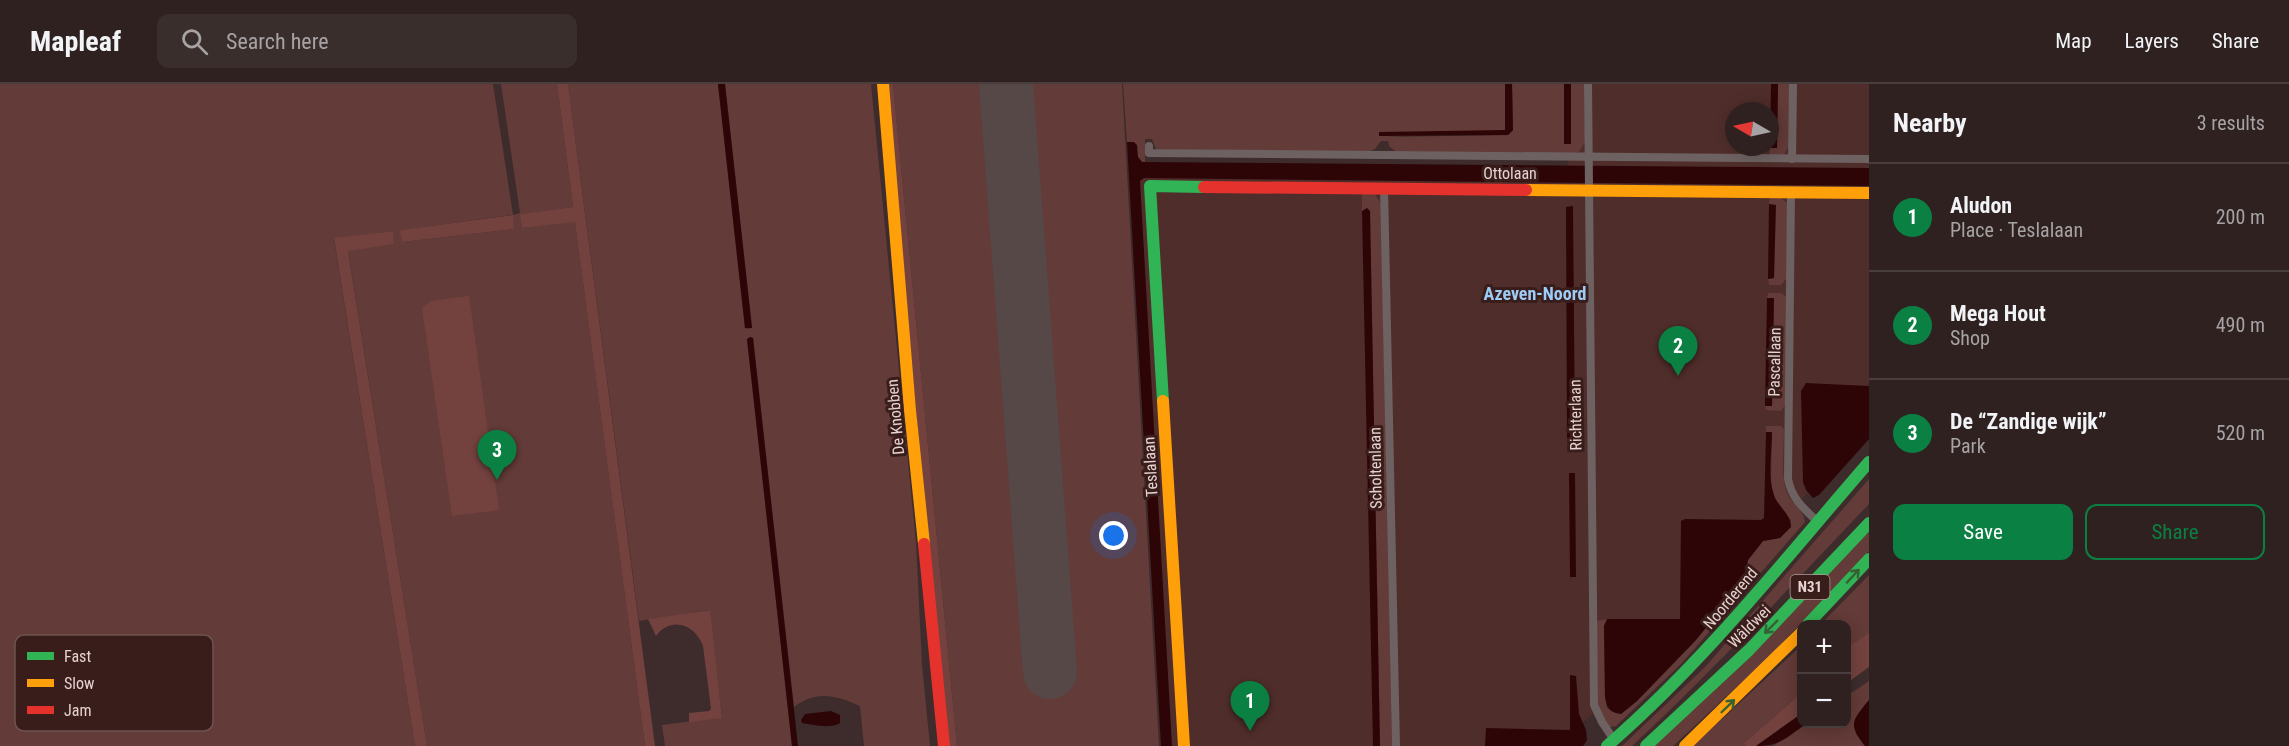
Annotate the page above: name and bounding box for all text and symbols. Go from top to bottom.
search box [157,14,577,68]
text: Mapleaf [30,25,121,58]
icon: search [178,25,211,58]
text: Search here [226,29,328,54]
text: Map [2055,29,2092,53]
text: Layers [2125,29,2179,53]
text: Share [2212,29,2259,53]
north arrow [1725,102,1779,156]
text: Nearby [1893,108,1967,138]
text: 3 results [2197,111,2265,135]
street label: Ottolaan [1483,164,1537,183]
text: Aludon [1950,193,2012,218]
text: 1 [1907,205,1918,229]
text: 200 m [2216,205,2265,229]
text: Place · Teslalaan [1950,218,2083,242]
district label: Azeven-Noord [1484,283,1586,304]
text: Mega Hout [1950,301,2046,326]
text: 2 [1907,313,1918,337]
text: 490 m [2216,313,2265,337]
pin: 2 [1658,326,1698,376]
text: Shop [1950,326,1990,350]
street label: Pascallaan [1764,327,1785,397]
street label: De Knobben [883,378,908,455]
street label: Richterlaan [1565,379,1586,451]
text: De “Zandige wijk” [1950,409,2106,434]
text: 3 [1907,421,1918,445]
text: 520 m [2216,421,2265,445]
street label: Scholtenlaan [1365,427,1386,509]
pin: 3 [478,430,516,480]
text: Park [1950,434,1986,458]
street label: Teslalaan [1139,436,1162,498]
button: Save [1893,504,2073,560]
button: Share [2085,504,2265,560]
your location [1099,521,1128,550]
street label: Noorderend [1699,564,1761,633]
one-way arrow [1846,569,1860,584]
road number: N31 [1790,575,1830,599]
street label: Wâldwei [1724,601,1775,652]
one-way arrow [1764,620,1779,634]
map controls [1797,620,1851,728]
button: + [1797,620,1851,674]
legend [15,635,213,731]
text: Fast [64,647,91,666]
text: Slow [64,674,94,693]
button: − [1797,674,1851,728]
pin: 1 [1230,682,1270,731]
one-way arrow [1720,699,1735,713]
text: Jam [64,701,91,720]

